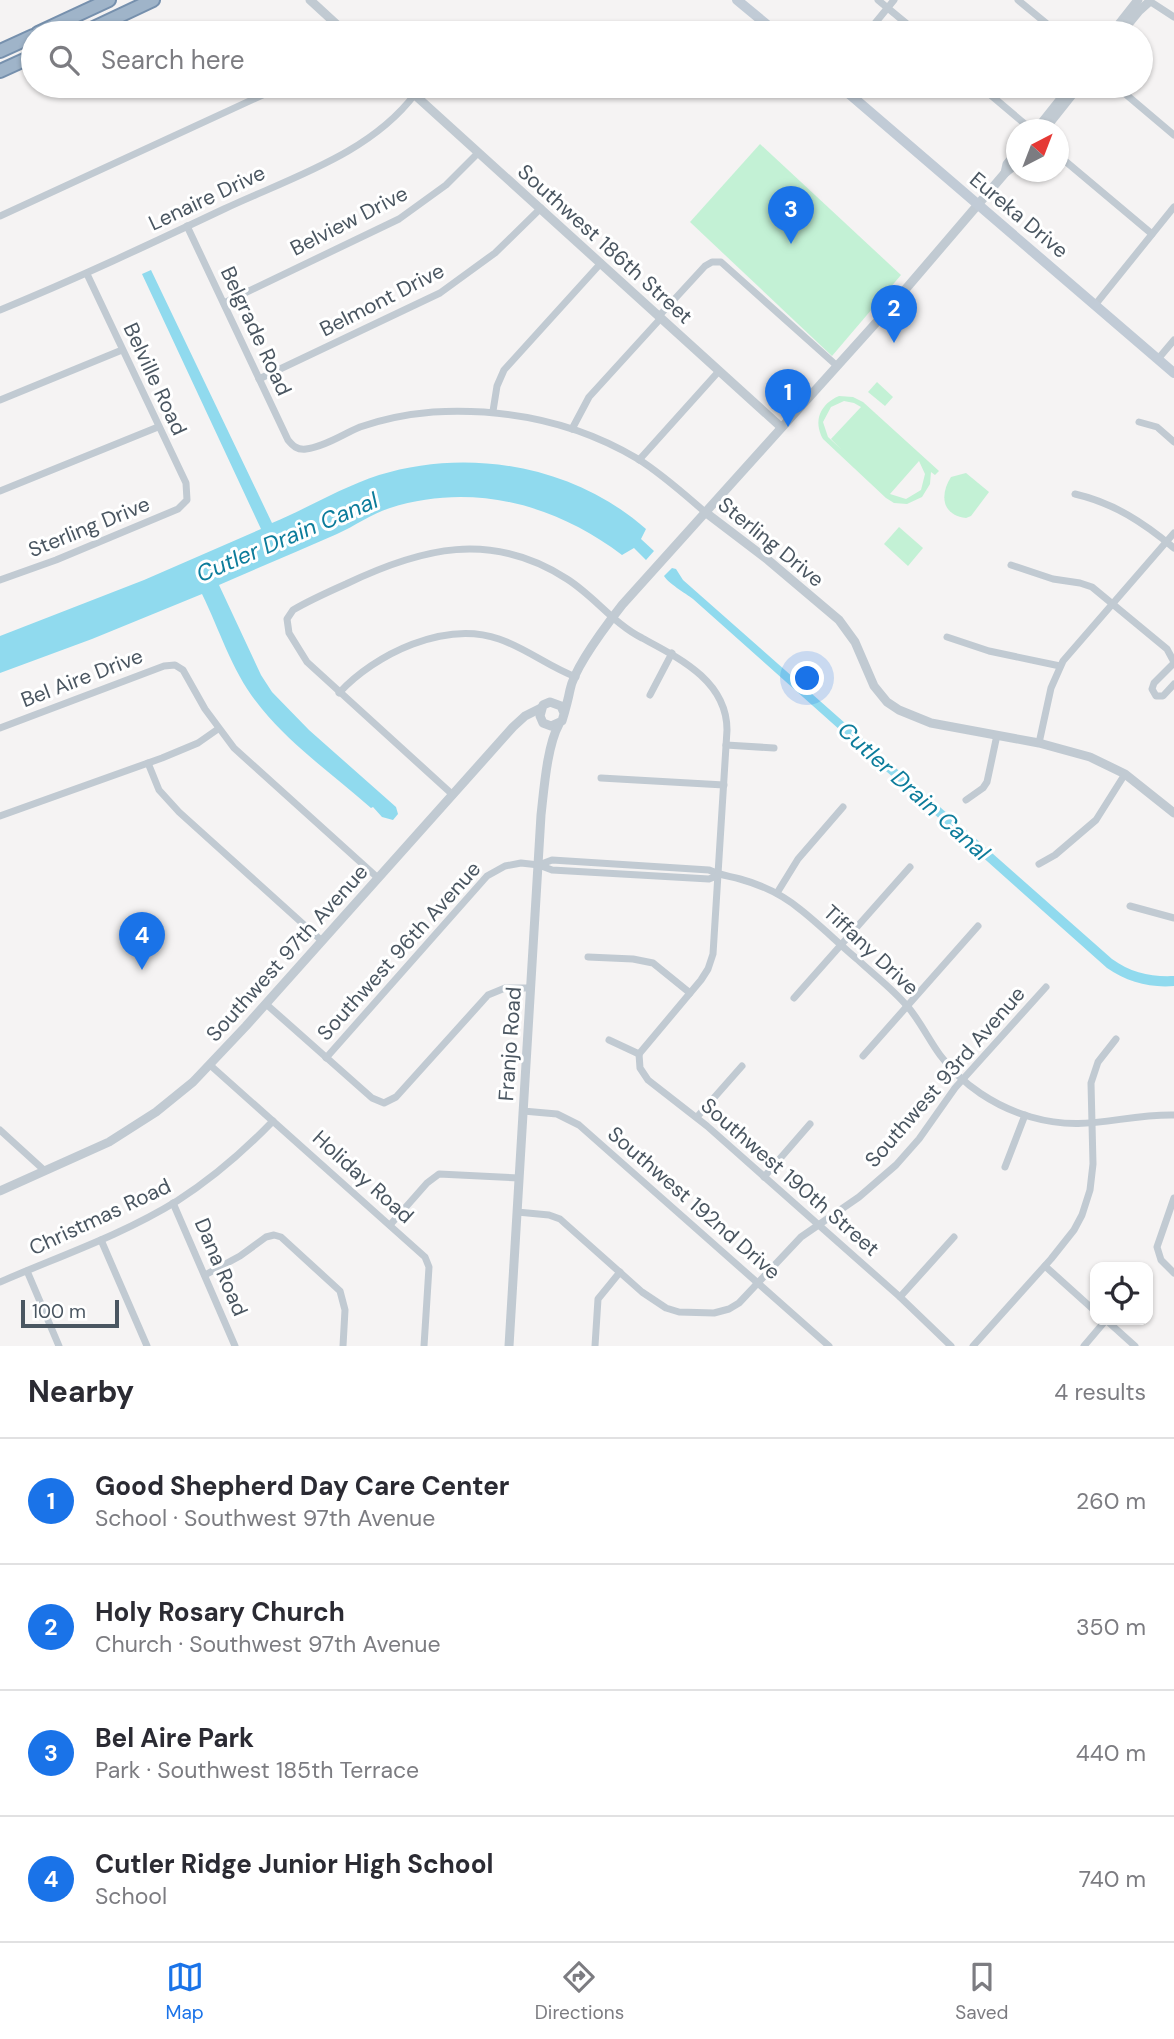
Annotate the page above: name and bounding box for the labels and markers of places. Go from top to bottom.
pin: 3 [768,186,814,244]
pin: 2 [871,285,917,343]
pin: 1 [765,369,811,427]
pin: 4 [119,912,165,970]

